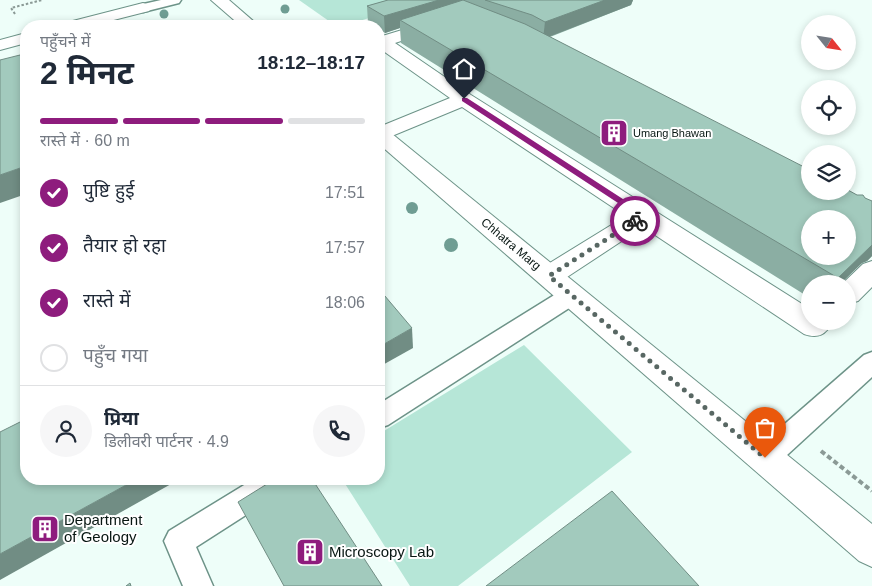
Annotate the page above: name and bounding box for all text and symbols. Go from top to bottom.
north arrow [801,15,856,70]
map controls [801,15,856,330]
text: पहुँचने में [40,33,91,50]
pin [443,48,485,99]
text: 18:12–18:17 [257,52,365,73]
text: 2 मिनट [40,55,134,91]
icon: home [450,55,478,83]
button: locate [801,80,856,135]
building icon: Umang Bhawan [599,118,629,148]
place label: Umang Bhawan [633,127,711,139]
text: रास्ते में · 60 m [40,132,130,149]
button: layers [801,145,856,200]
icon: check [40,179,68,207]
text: पुष्टि हुई [83,180,135,201]
text: 17:51 [325,184,365,201]
courier [610,196,660,246]
icon: bike [621,207,649,235]
button: + [801,210,856,265]
street label: Chhatra Marg [478,215,544,273]
icon: check [40,234,68,262]
text: तैयार हो रहा [83,235,166,256]
text: 17:57 [325,239,365,256]
button: − [801,275,856,330]
icon: check [40,289,68,317]
text: रास्ते में [83,290,131,311]
text: 18:06 [325,294,365,311]
text: पहुँच गया [83,345,148,366]
button: person [40,405,92,457]
button: phone [313,405,365,457]
pin [744,407,786,458]
text: प्रिया [104,408,139,429]
icon: bag [751,414,779,442]
text: डिलीवरी पार्टनर · 4.9 [104,433,229,450]
place label: Department of Geology [64,511,143,545]
building icon: Department of Geology [30,514,60,544]
building icon: Microscopy Lab [295,537,325,567]
place label: Microscopy Lab [329,543,434,560]

